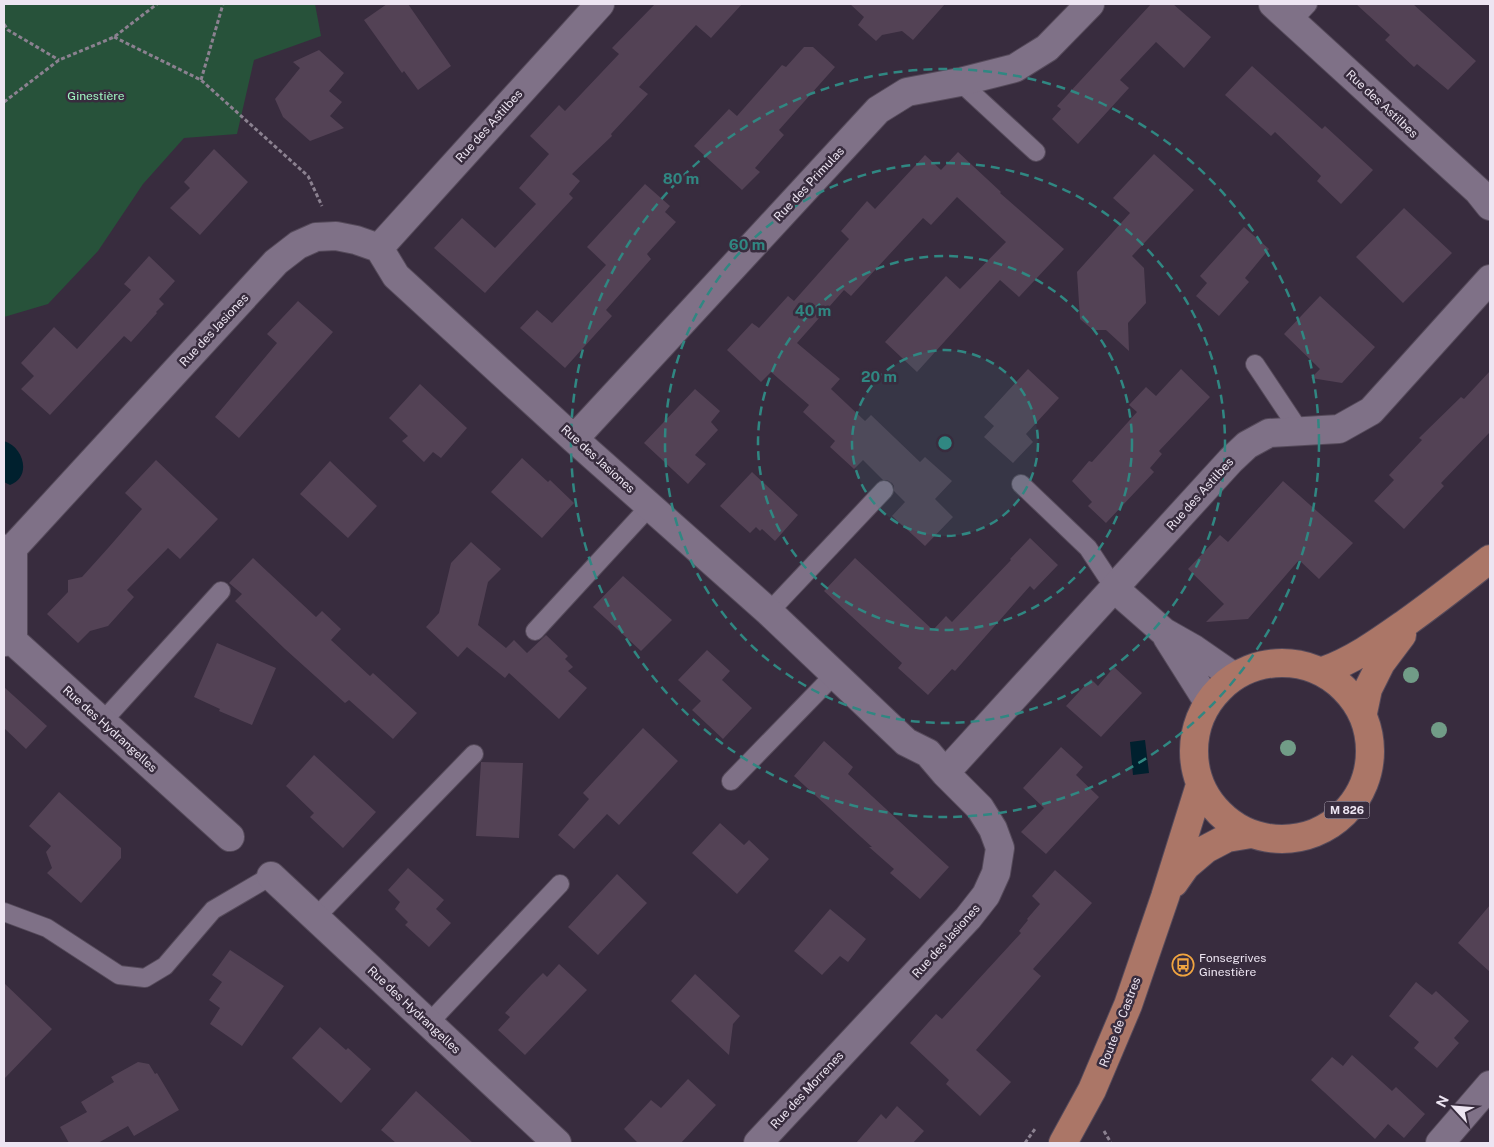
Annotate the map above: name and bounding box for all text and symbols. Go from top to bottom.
street label: Rue des Astilbes [1343,67,1421,141]
street label: Rue des Astilbes [453,87,525,165]
park label: Ginestière [67,89,125,103]
street label: Rue des Primulas [771,144,847,224]
text: 80 m [663,170,699,187]
text: 60 m [729,236,765,253]
street label: Rue des Jasiones [177,291,251,369]
text: 40 m [795,302,831,319]
text: 20 m [861,368,897,385]
street label: Rue des Jasiones [558,422,638,496]
centre of rings [936,434,954,452]
street label: Rue des Astilbes [1164,455,1236,533]
street label: Rue des Hydrangelles [60,683,160,775]
road number: M 826 [1324,802,1370,818]
street label: Rue des Jasiones [909,901,983,981]
place label: Fonsegrives Ginestière [1199,951,1266,979]
bus stop icon: Fonsegrives Ginestière [1171,953,1195,977]
street label: Rue des Hydrangelles [365,963,463,1057]
street label: Route de Castres [1096,975,1144,1069]
street label: Rue des Morrenes [768,1048,846,1132]
north arrow [1429,1082,1479,1132]
text: N [1433,1093,1452,1110]

